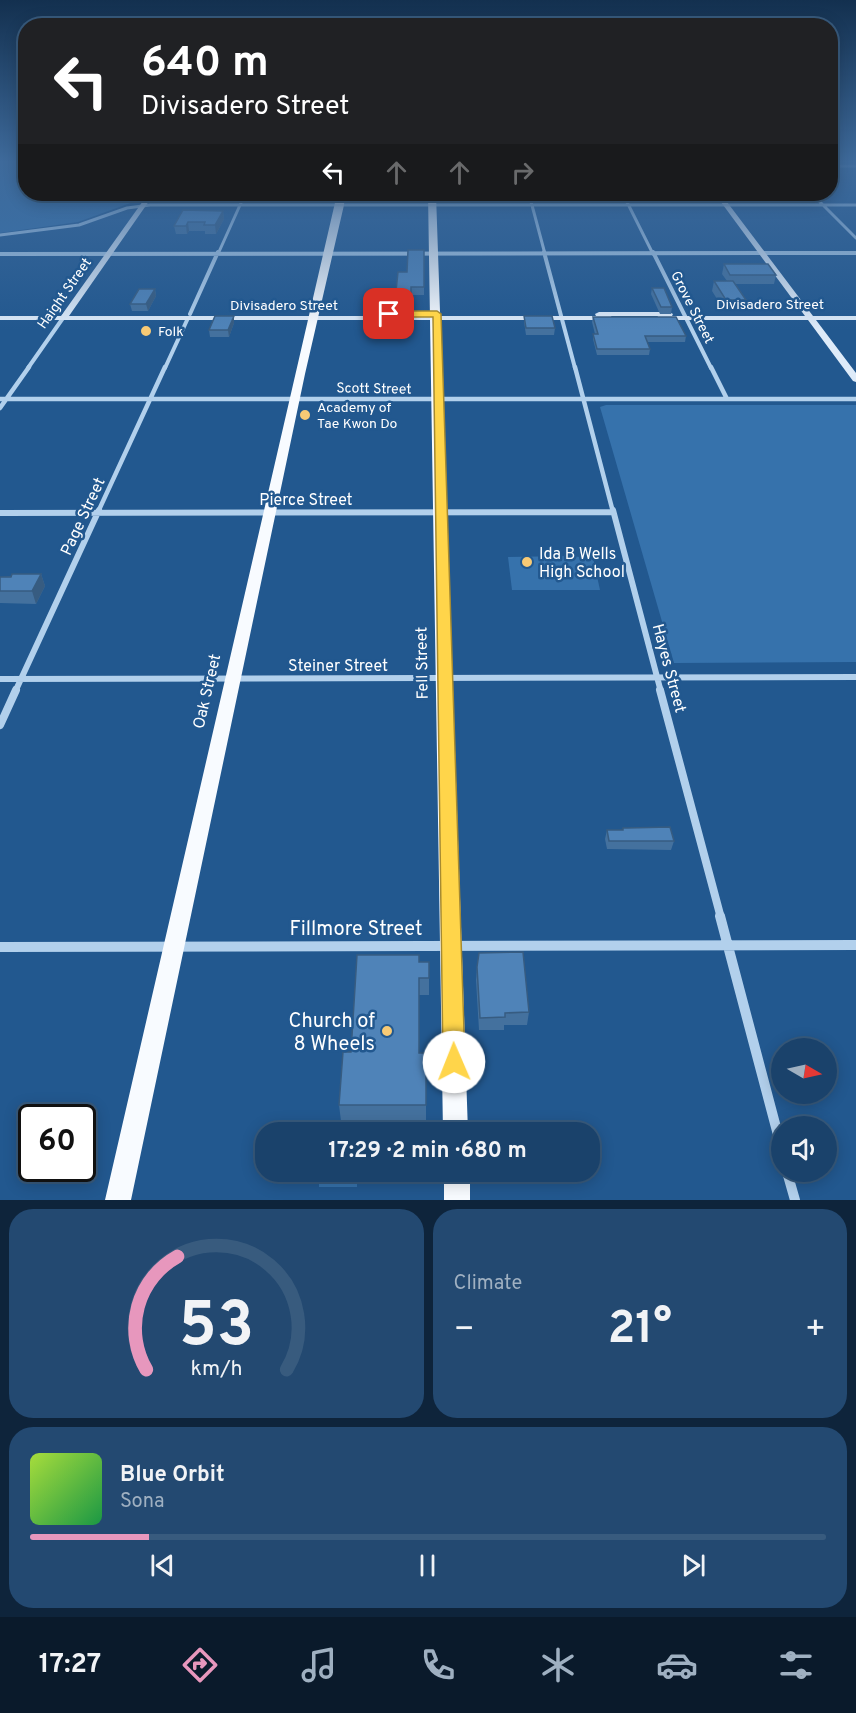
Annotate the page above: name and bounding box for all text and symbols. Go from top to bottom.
text: 640 m [141,38,269,91]
icon: left [42,42,120,120]
text: Divisadero Street [141,90,350,124]
icon: left [317,156,350,189]
icon: ahead [380,156,413,189]
icon: ahead [443,156,476,189]
icon: right [506,156,539,189]
street label: Haight Street [34,255,96,333]
street label: Grove Street [666,269,717,347]
pin [363,288,414,339]
icon: arrive [372,297,405,330]
street label: Divisadero Street [716,297,824,314]
street label: Divisadero Street [230,298,338,315]
marker: Folk [139,324,153,338]
place label: Folk [158,324,184,341]
street label: Scott Street [336,380,412,399]
place label: Academy of Tae Kwon Do [317,400,398,433]
marker: Academy of Tae Kwon Do [298,408,312,422]
street label: Page Street [57,475,111,559]
street label: Pierce Street [259,491,353,511]
place label: Ida B Wells High School [539,545,625,583]
marker: Ida B Wells High School [520,555,534,569]
street label: Hayes Street [647,622,690,715]
street label: Fell Street [412,627,434,699]
street label: Oak Street [190,652,226,731]
street label: Steiner Street [288,657,388,677]
street label: Fillmore Street [290,917,422,943]
place label: Church of 8 Wheels [289,1009,375,1058]
marker: Church of 8 Wheels [380,1024,394,1038]
position arrow [422,1030,486,1094]
north arrow [771,1038,837,1104]
map controls [771,1038,837,1182]
speed limit sign: 60 [18,1104,96,1182]
button: sound [771,1116,837,1182]
text: 17:29 · 2 min · 680 m [328,1138,527,1165]
text: Climate [454,1271,522,1297]
text: 53 [178,1289,254,1368]
text: 21° [608,1302,672,1359]
text: − [454,1310,475,1352]
text: + [805,1310,826,1352]
text: km/h [190,1357,242,1384]
text: Blue Orbit [120,1462,225,1489]
text: Sona [120,1489,165,1515]
icon: previous [146,1549,179,1582]
icon: pause [411,1549,444,1582]
icon: next [677,1549,710,1582]
icon: directions [179,1644,221,1686]
icon: music [298,1644,340,1686]
icon: phone [417,1644,459,1686]
icon: climate [537,1644,579,1686]
icon: car [656,1644,698,1686]
icon: filters [775,1644,817,1686]
text: 17:27 [39,1648,101,1682]

